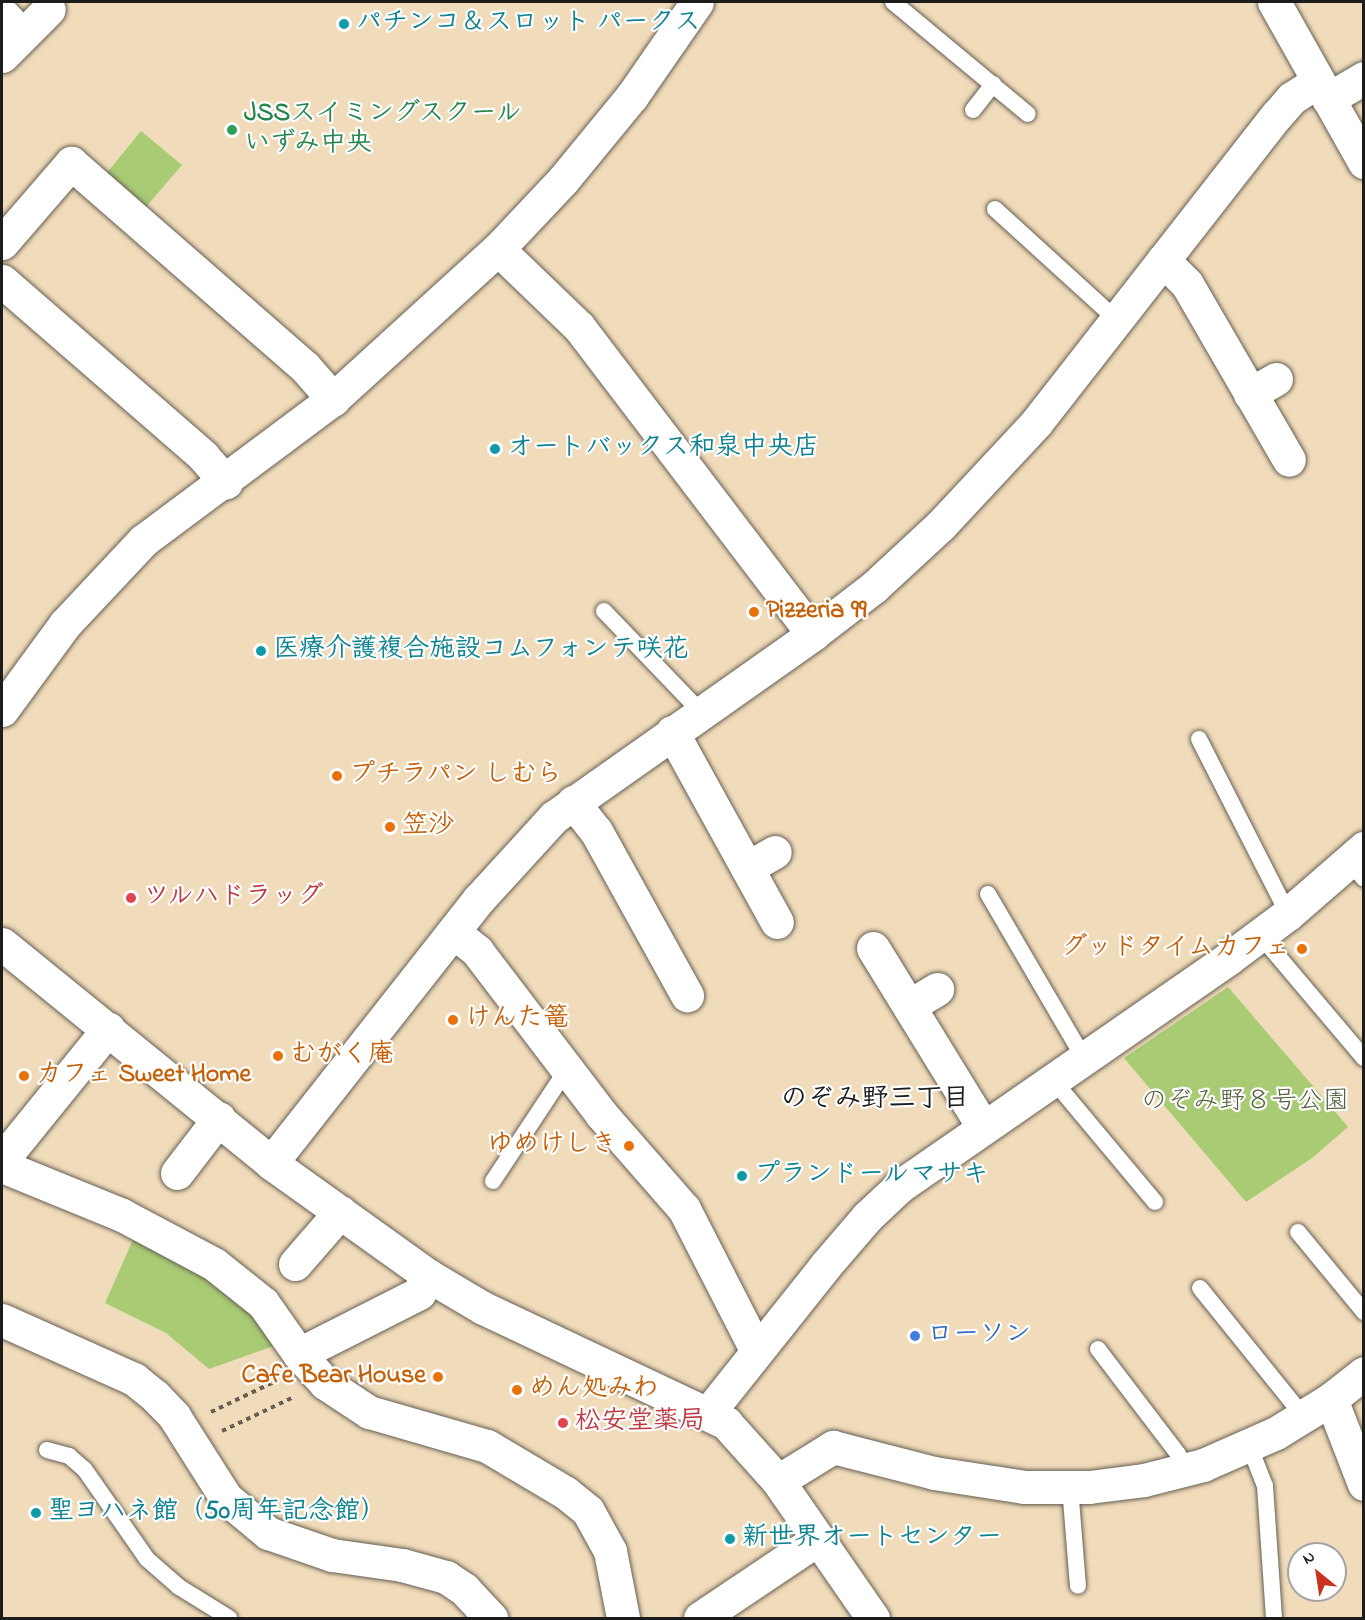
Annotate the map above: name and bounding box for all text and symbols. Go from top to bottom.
place label: パチンコ＆スロット パークス [356,8,700,40]
marker: パチンコ＆スロット パークス [337,17,351,31]
place label: JSSスイミングスクール いずみ中央 [244,99,524,160]
marker: JSSスイミングスクール いずみ中央 [225,123,239,137]
place label: オートバックス和泉中央店 [507,433,819,465]
marker: オートバックス和泉中央店 [488,442,502,456]
place label: Pizzeria 99 [766,596,867,628]
marker: Pizzeria 99 [747,605,761,619]
place label: 医療介護複合施設コムフォンテ咲花 [273,635,689,667]
marker: 医療介護複合施設コムフォンテ咲花 [254,644,268,658]
place label: プチラパン しむら [349,760,563,792]
marker: プチラパン しむら [330,769,344,783]
place label: 笠沙 [402,811,454,843]
marker: 笠沙 [383,820,397,834]
place label: ツルハドラッグ [143,882,325,914]
marker: ツルハドラッグ [124,891,138,905]
place label: グッドタイムカフェ [1056,933,1290,965]
marker: グッドタイムカフェ [1295,942,1309,956]
place label: けんた篭 [465,1004,569,1036]
marker: けんた篭 [446,1013,460,1027]
place label: むがく庵 [290,1040,394,1072]
marker: むがく庵 [271,1049,285,1063]
place label: カフェ Sweet Home [36,1060,253,1092]
marker: カフェ Sweet Home [17,1069,31,1083]
district label: のぞみ野三丁目 [781,1084,969,1116]
park label: のぞみ野８号公園 [1141,1087,1349,1119]
place label: ゆめけしき [487,1130,617,1162]
marker: ゆめけしき [622,1139,636,1153]
place label: プランドールマサキ [754,1160,988,1192]
marker: プランドールマサキ [735,1169,749,1183]
place label: ローソン [927,1320,1031,1352]
marker: ローソン [908,1329,922,1343]
place label: Cafe Bear House [241,1361,426,1393]
marker: Cafe Bear House [431,1370,445,1384]
place label: めん処みわ [529,1374,659,1406]
marker: めん処みわ [510,1383,524,1397]
place label: 松安堂薬局 [575,1407,705,1439]
marker: 松安堂薬局 [556,1416,570,1430]
place label: 聖ヨハネ館（50周年記念館） [48,1497,386,1529]
marker: 聖ヨハネ館（50周年記念館） [29,1506,43,1520]
place label: 新世界オートセンター [742,1523,1002,1555]
marker: 新世界オートセンター [723,1532,737,1546]
north arrow [1287,1542,1347,1602]
text: N [1298,1545,1320,1571]

